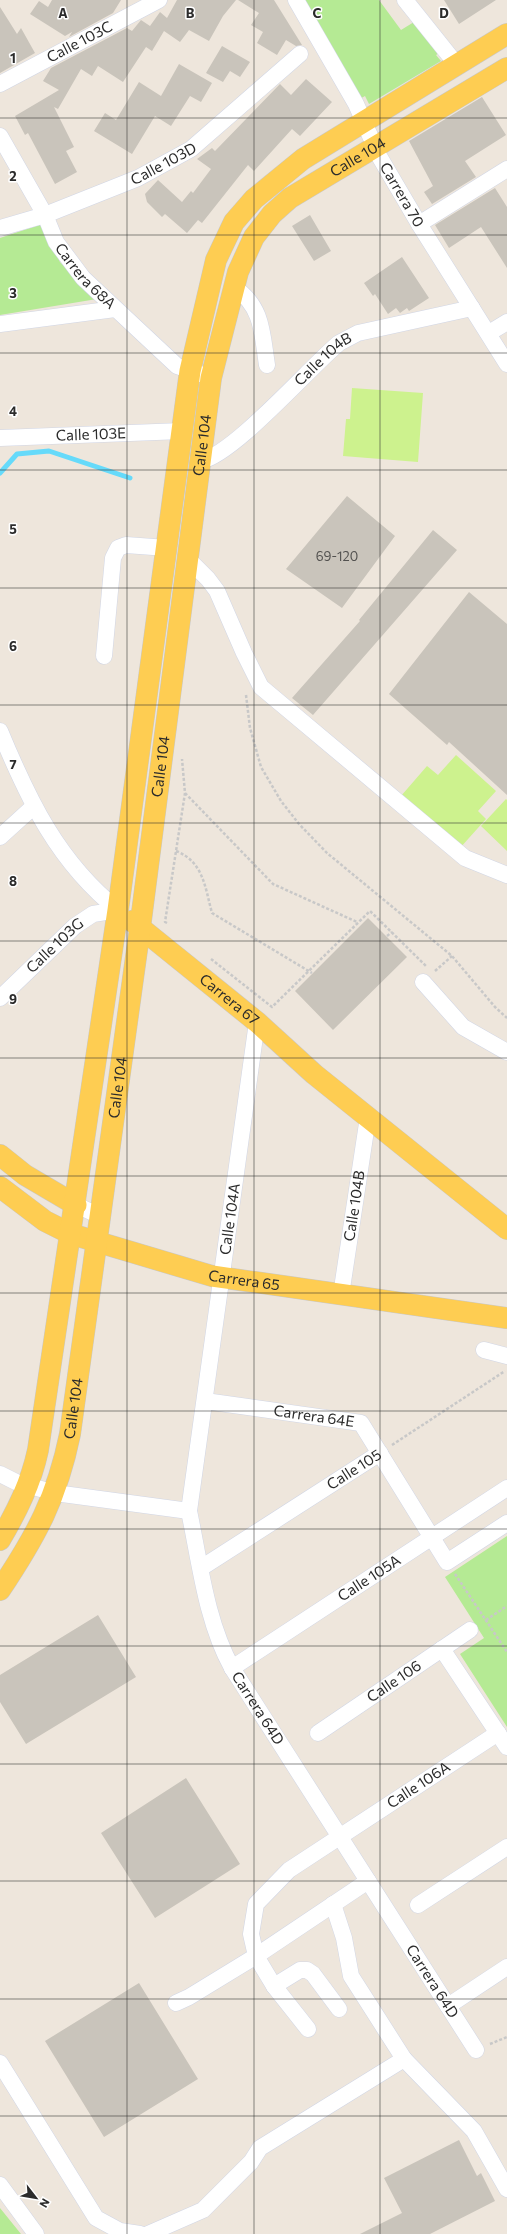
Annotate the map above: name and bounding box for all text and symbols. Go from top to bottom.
text: A [58,5,68,21]
text: B [186,5,195,21]
text: C [313,5,322,21]
text: D [439,5,449,21]
street label: Calle 103C [43,16,115,66]
text: 1 [10,50,16,66]
street label: Calle 104 [326,133,389,180]
street label: Calle 103D [128,138,199,188]
street label: Carrera 70 [377,159,429,230]
text: 2 [9,168,17,184]
street label: Carrera 68A [52,239,120,312]
text: 3 [9,285,17,301]
street label: Calle 104B [290,328,355,389]
text: 4 [9,403,17,419]
street label: Calle 104 [188,413,214,477]
street label: Calle 103E [55,423,126,444]
text: 5 [9,521,17,537]
house number: 69-120 [316,548,358,564]
text: 6 [9,638,17,654]
street label: Calle 104 [147,735,173,798]
text: 7 [9,756,17,772]
text: 8 [9,873,17,889]
street label: Calle 103G [22,913,86,976]
street label: Carrera 67 [196,969,263,1028]
text: 9 [9,991,17,1007]
street label: Calle 104 [104,1056,130,1119]
street label: Calle 104B [339,1169,368,1243]
street label: Calle 104A [215,1182,243,1256]
street label: Carrera 65 [207,1266,281,1294]
street label: Calle 104 [59,1377,86,1441]
street label: Carrera 64E [273,1401,356,1430]
street label: Calle 105 [323,1445,384,1493]
street label: Calle 105A [334,1550,403,1604]
street label: Calle 106 [363,1656,424,1705]
street label: Carrera 64D [229,1668,289,1748]
street label: Calle 106A [383,1757,453,1812]
street label: Carrera 64D [403,1941,463,2021]
north arrow [16,2178,56,2218]
text: N [37,2197,53,2210]

